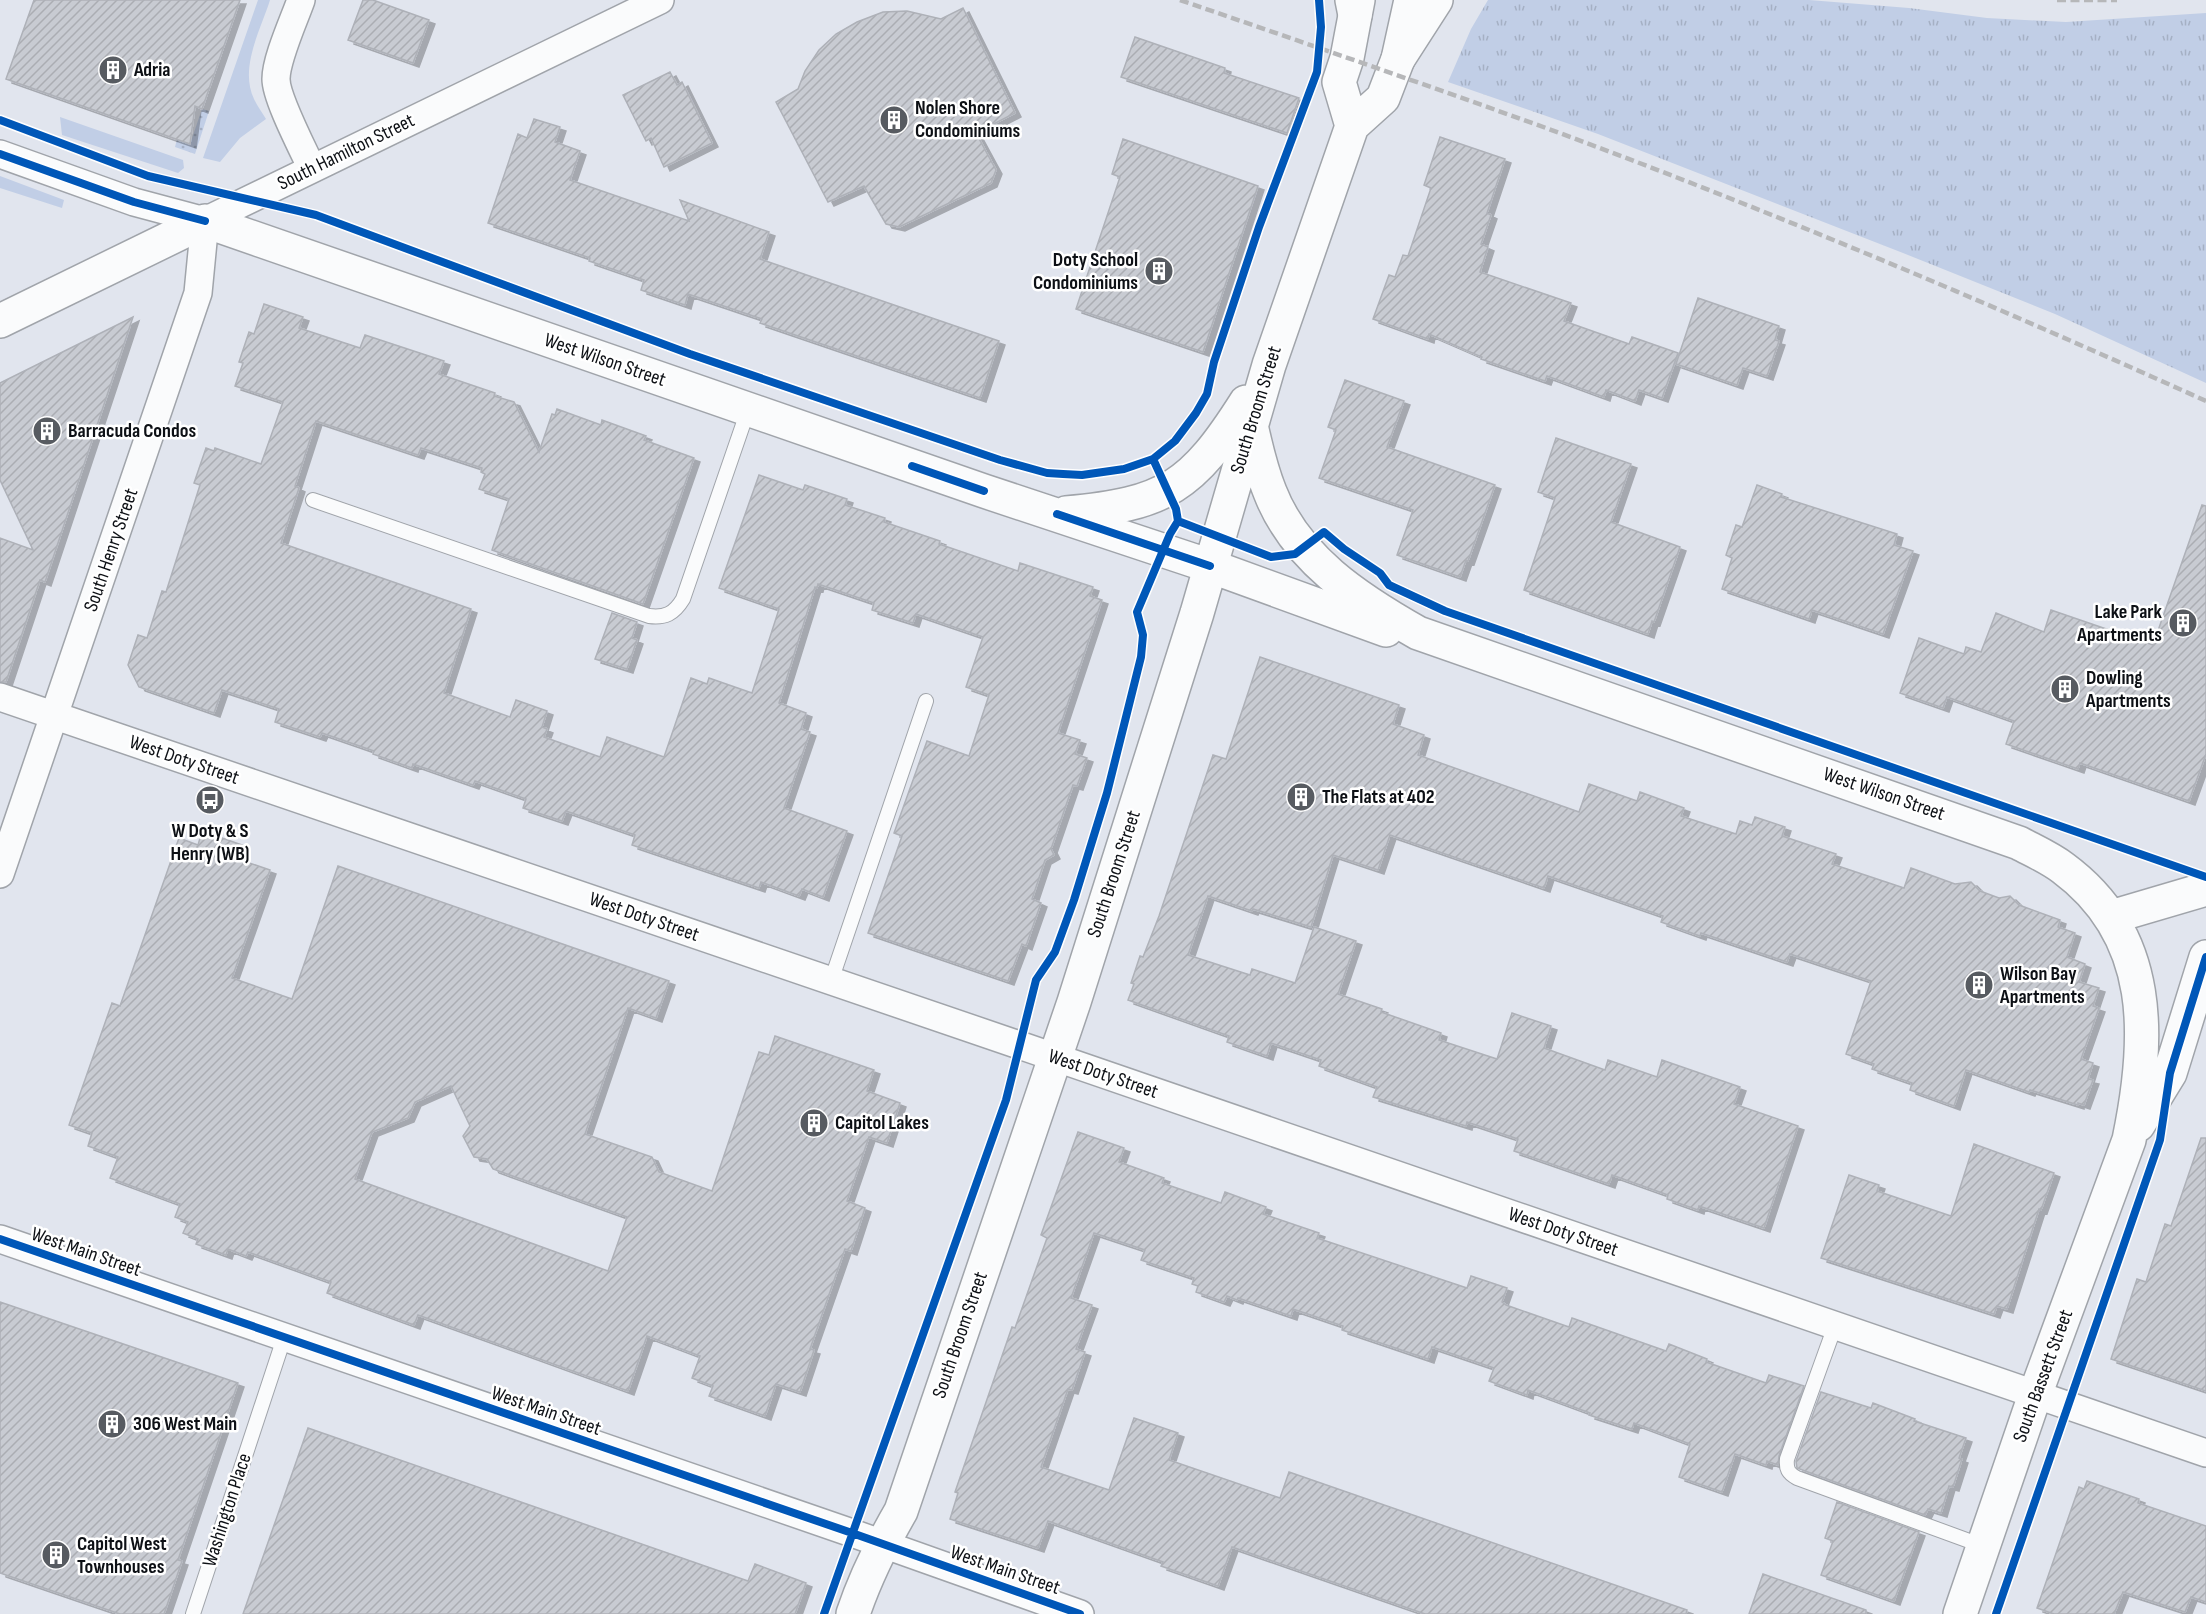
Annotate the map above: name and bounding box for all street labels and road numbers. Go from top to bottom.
street label: South Hamilton Street [274,108,418,196]
street label: West Wilson Street [541,328,669,392]
street label: South Broom Street [1225,343,1287,477]
street label: South Henry Street [79,485,143,615]
street label: West Doty Street [126,730,242,790]
street label: West Wilson Street [1820,762,1948,826]
street label: South Broom Street [1082,807,1146,941]
street label: West Doty Street [586,887,702,947]
street label: West Doty Street [1045,1044,1161,1104]
street label: West Doty Street [1505,1202,1621,1262]
street label: West Main Street [28,1222,144,1282]
street label: South Broom Street [927,1269,993,1401]
street label: South Bassett Street [2008,1306,2078,1446]
street label: West Main Street [488,1381,604,1441]
street label: Washington Place [197,1450,257,1570]
street label: West Main Street [947,1540,1063,1600]

